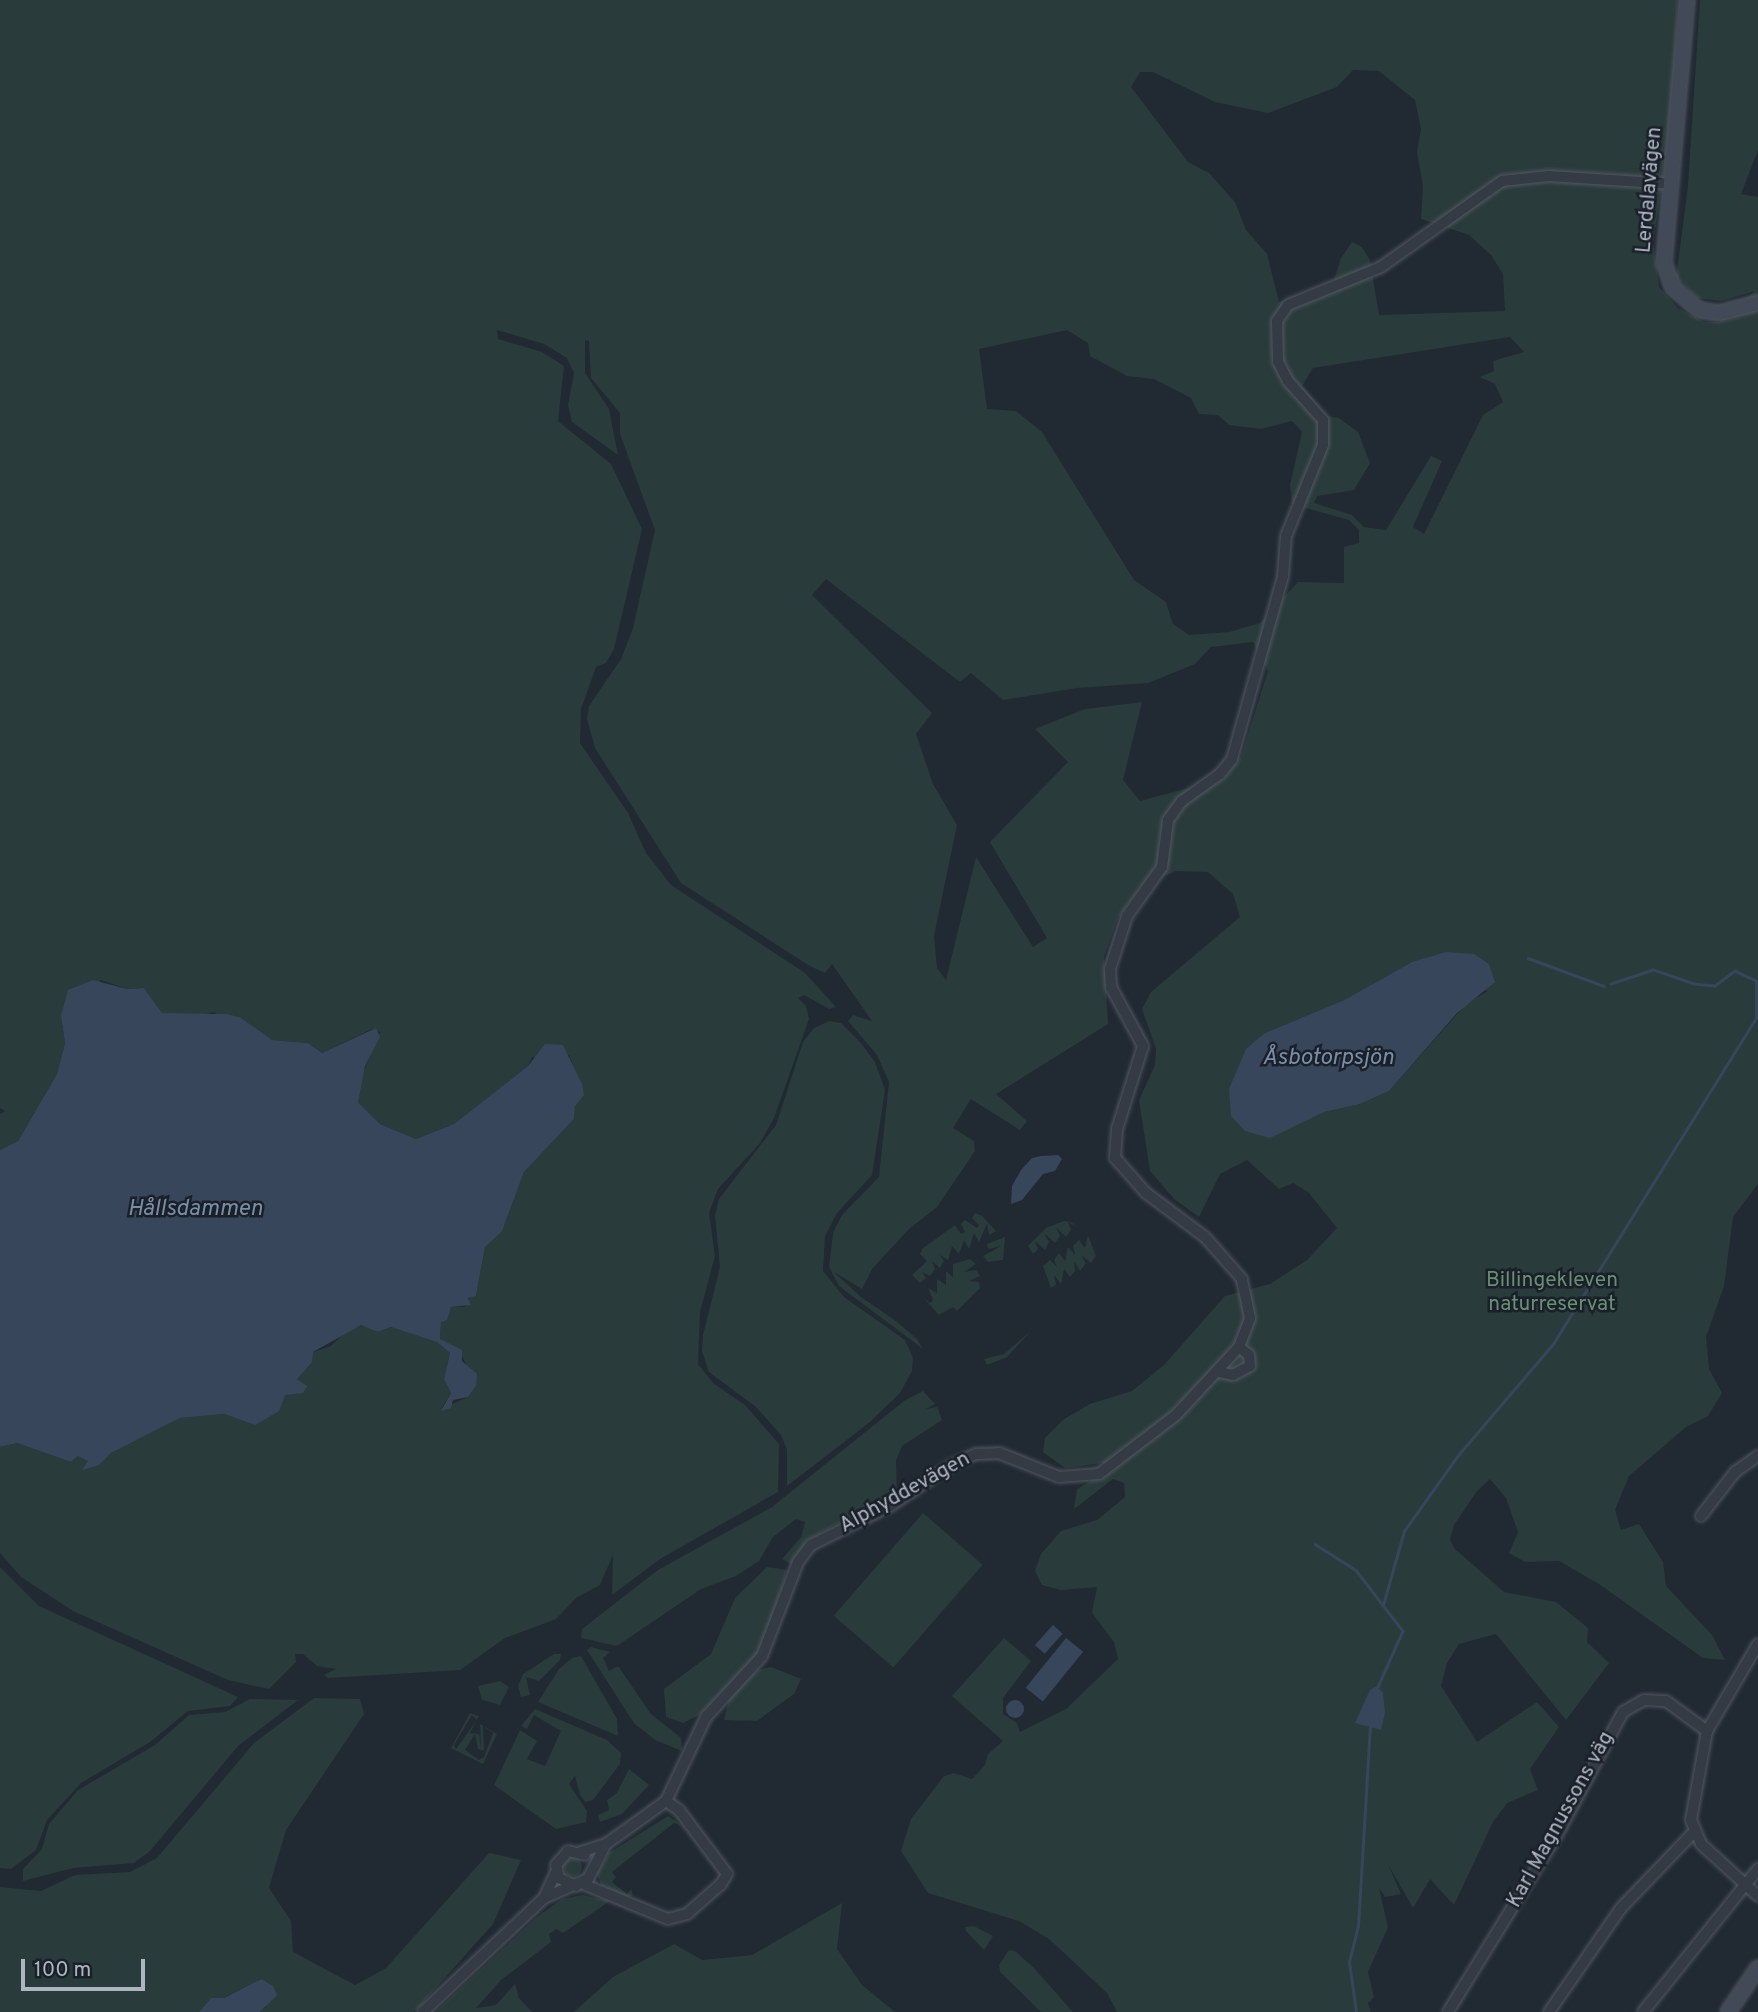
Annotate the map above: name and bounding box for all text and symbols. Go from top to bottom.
street label: Lerdalavägen [1632,126,1668,254]
water label: Åsbotorpsjön [1262,1045,1394,1073]
water label: Hållsdammen [127,1196,263,1224]
park label: Billingekleven naturreservat [1486,1268,1618,1318]
street label: Alphyddevägen [835,1447,975,1539]
street label: Karl Magnussons väg [1502,1728,1620,1912]
scale bar [24,1946,149,1990]
text: 100 m [34,1957,91,1984]

